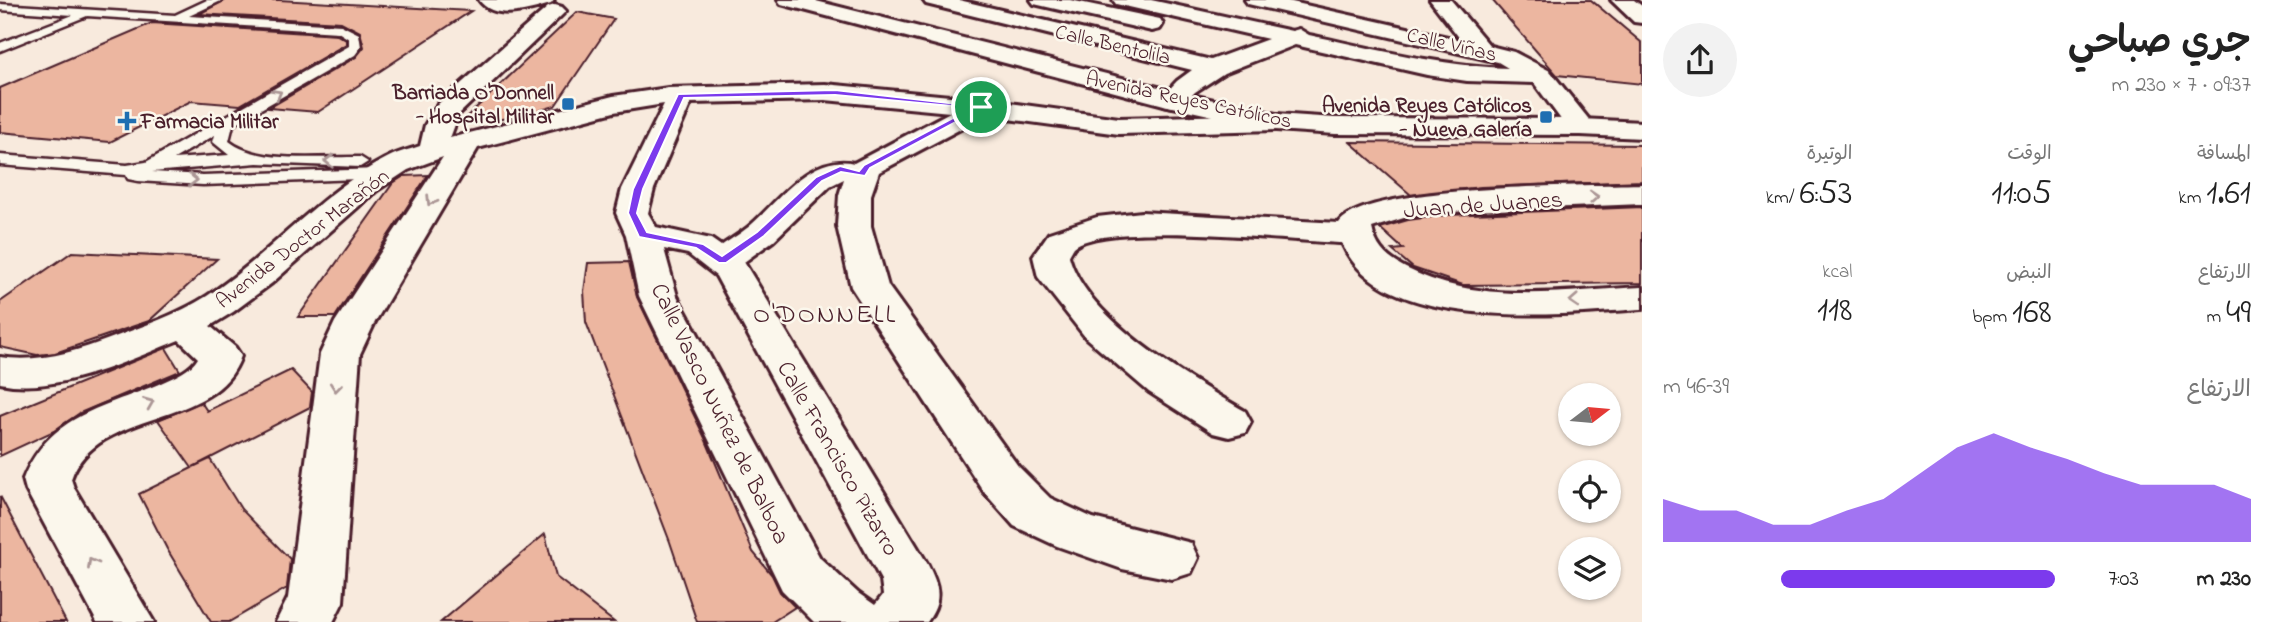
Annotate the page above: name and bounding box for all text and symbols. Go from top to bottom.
text: جري صباحي [2068,15,2251,71]
street label: Calle Bentolila [1052,18,1173,74]
street label: Calle Viñas [1404,21,1500,71]
button: share [1663,23,1737,97]
street label: Avenida Reyes Católicos [1082,64,1294,139]
text: 09:37 · 7 × 230 m [2112,69,2251,102]
pin [951,77,1011,137]
place label: Barriada O'Donnell - Hospital Militar [392,79,554,133]
icon: arrive [962,88,1000,126]
one-way arrow [269,89,282,102]
place label: Avenida Reyes Católicos - Nueva Galería [1322,92,1532,146]
marker: Barriada O'Donnell - Hospital Militar [560,96,576,112]
place label: Farmacia Militar [140,108,279,138]
marker: Avenida Reyes Católicos - Nueva Galería [1538,109,1554,125]
marker: Farmacia Militar [119,113,135,129]
text: الوتيرة [1806,141,1852,168]
text: الوقت [2007,141,2052,168]
text: المسافة [2197,141,2251,168]
one-way arrow [323,153,334,168]
street label: Avenida Doctor Marañón [210,162,396,317]
text: 6:53 [1799,169,1852,220]
text: 11:05 [1991,169,2052,220]
text: 1.61 [2206,169,2251,220]
one-way arrow [188,172,199,188]
street label: Juan de Juanes [1402,183,1564,230]
text: /km [1766,185,1799,212]
text: km [2178,185,2206,212]
one-way arrow [1589,189,1600,204]
one-way arrow [426,193,439,206]
text: kcal [1822,259,1852,286]
text: النبض [2006,260,2052,287]
text: الارتفاع [2198,260,2251,287]
street label: Calle Vasco Nuñez de Balboa [640,278,797,551]
text: 118 [1817,286,1852,337]
text: 168 [2012,288,2052,339]
text: 49 [2226,288,2251,339]
one-way arrow [1568,293,1579,308]
district label: O'DONNELL [753,297,897,335]
text: bpm [1972,304,2012,331]
text: m [2207,304,2226,331]
street label: Calle Francisco Pizarro [767,355,907,563]
text: 39–46 m [1663,371,1729,404]
text: الارتفاع [2187,374,2251,407]
one-way arrow [329,382,344,393]
north arrow [1558,383,1620,446]
map controls [1558,383,1621,600]
one-way arrow [142,398,154,412]
button: locate [1558,460,1621,523]
button: layers [1558,537,1621,600]
one-way arrow [87,557,100,570]
text: 7:03 [2108,563,2139,596]
text: 230 m [2197,563,2251,596]

